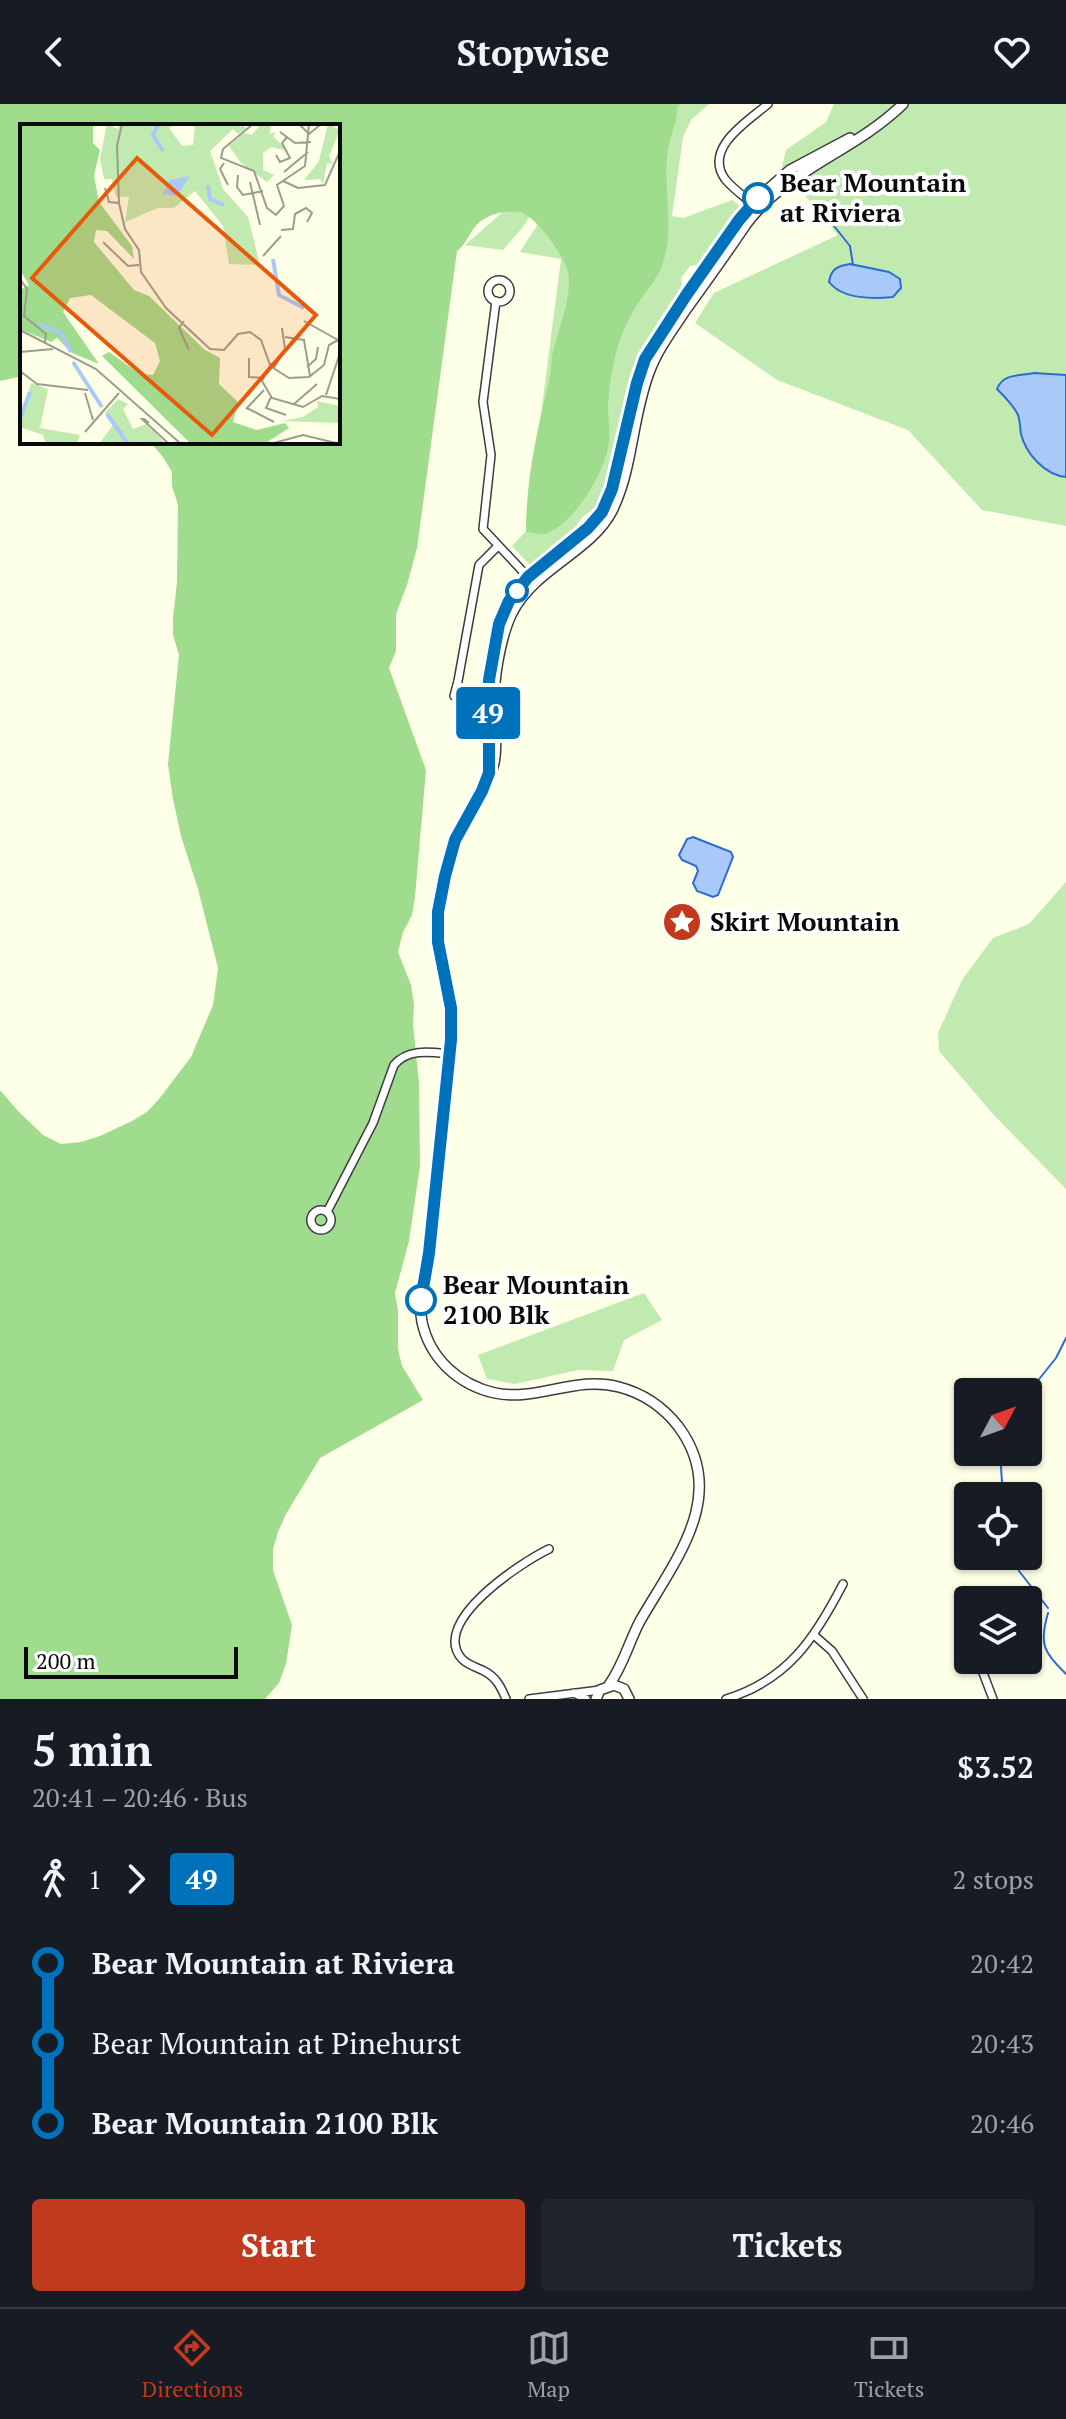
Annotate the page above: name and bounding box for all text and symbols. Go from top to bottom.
text: Stopwise [456,29,610,76]
icon: back [32,30,76,74]
icon: heart [990,30,1034,74]
inset map [20,124,340,444]
place label: Bear Mountain at Riviera [780,165,967,229]
marker: Bear Mountain at Riviera [743,183,773,213]
unlabelled marker [506,580,528,602]
line badge: 49 [452,687,524,739]
text: 49 [472,694,504,731]
place icon: Skirt Mountain [661,901,703,943]
place label: Skirt Mountain [710,904,900,938]
place label: Bear Mountain 2100 Blk [443,1267,630,1331]
marker: Bear Mountain 2100 Blk [406,1285,436,1315]
north arrow [954,1378,1042,1466]
map controls [954,1378,1042,1674]
button: locate [954,1482,1042,1570]
button: layers [954,1586,1042,1674]
scale bar [24,1643,238,1679]
text: 200 m [36,1646,96,1675]
text: 5 min [32,1720,152,1779]
text: $3.52 [957,1747,1034,1787]
text: 20:41 – 20:46 · Bus [32,1780,248,1814]
icon: walk [32,1857,76,1901]
icon: forward [114,1857,158,1901]
text: 49 [186,1860,218,1897]
text: 1 [88,1862,102,1896]
text: 2 stops [953,1862,1034,1896]
text: Bear Mountain at Riviera [92,1943,455,1983]
text: 20:42 [970,1946,1034,1980]
text: Bear Mountain at Pinehurst [92,2023,461,2063]
text: 20:43 [970,2026,1034,2060]
text: Bear Mountain 2100 Blk [92,2103,438,2143]
text: 20:46 [970,2106,1034,2140]
button: Start [32,2199,525,2291]
button: Tickets [541,2199,1034,2291]
tab: Directions [142,2326,243,2403]
tab: Map [527,2326,571,2403]
tab: Tickets [854,2326,924,2403]

